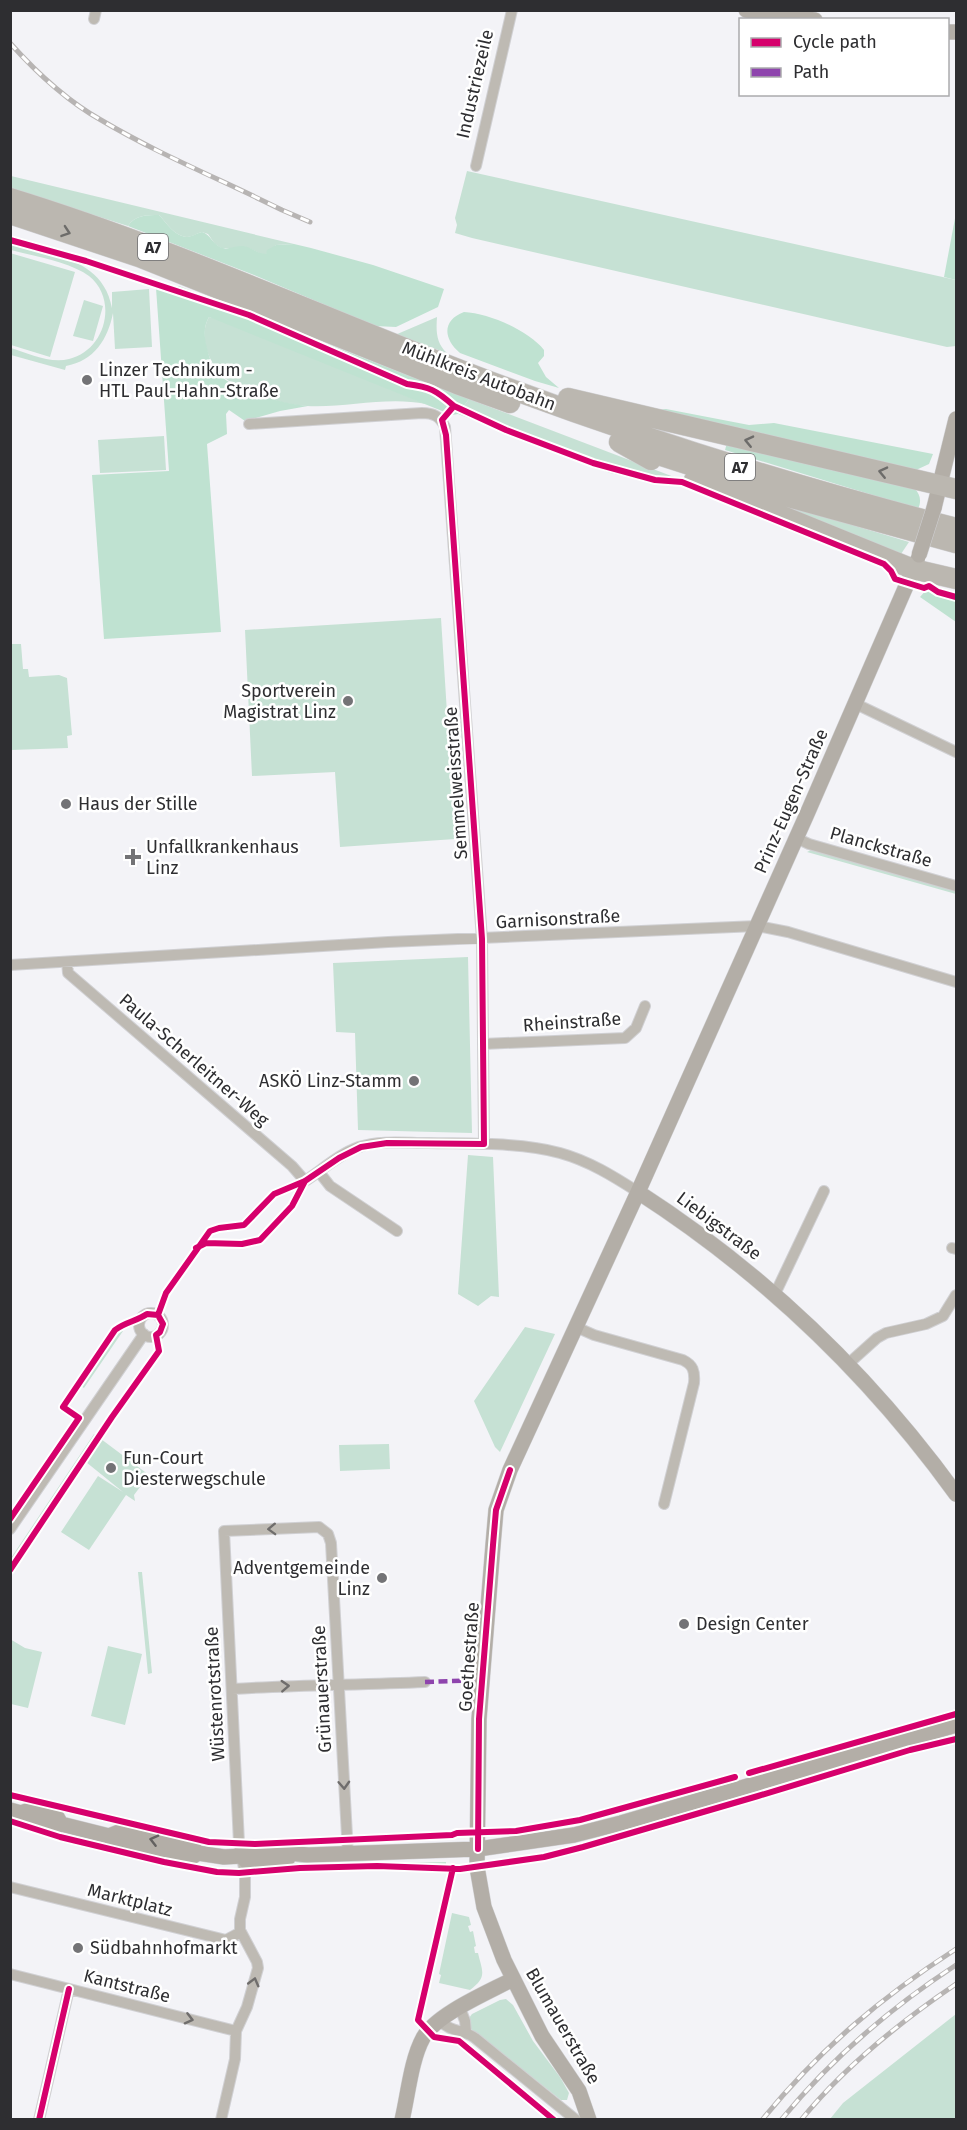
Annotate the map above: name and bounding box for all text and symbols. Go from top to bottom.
legend [739,18,949,96]
street label: Industriezeile [452,27,498,141]
text: Cycle path [793,31,877,53]
text: Path [793,61,829,83]
one-way arrow [60,224,71,237]
road number: A7 [138,234,168,260]
street label: Mühlkreis Autobahn [399,337,559,415]
place label: Linzer Technikum - HTL Paul-Hahn-Straße [99,359,279,402]
marker: Linzer Technikum - HTL Paul-Hahn-Straße [80,373,94,387]
one-way arrow [744,435,754,448]
road number: A7 [725,454,755,480]
one-way arrow [878,466,888,479]
place label: Sportverein Magistrat Linz [223,680,336,723]
marker: Sportverein Magistrat Linz [341,694,355,708]
street label: Semmelweisstraße [440,706,472,860]
street label: Prinz-Eugen-Straße [749,725,833,877]
place label: Haus der Stille [78,793,198,815]
marker: Haus der Stille [59,797,73,811]
street label: Planckstraße [827,822,935,872]
place label: Unfallkrankenhaus Linz [146,836,299,879]
marker: Unfallkrankenhaus Linz [124,848,142,866]
street label: Garnisonstraße [495,905,621,933]
street label: Paula-Scherleitner-Weg [115,989,274,1131]
street label: Rheinstraße [522,1008,622,1036]
place label: ASKÖ Linz-Stamm [259,1070,402,1092]
marker: ASKÖ Linz-Stamm [407,1074,421,1088]
street label: Liebigstraße [672,1187,766,1265]
place label: Fun-Court Diesterwegschule [123,1447,266,1490]
marker: Fun-Court Diesterwegschule [104,1461,118,1475]
one-way arrow [267,1522,276,1535]
place label: Adventgemeinde Linz [233,1557,370,1600]
marker: Adventgemeinde Linz [375,1571,389,1585]
street label: Goethestraße [454,1601,484,1713]
place label: Design Center [696,1613,809,1635]
marker: Design Center [677,1617,691,1631]
street label: Grünauerstraße [308,1625,336,1753]
street label: Wüstenrotstraße [200,1626,230,1762]
one-way arrow [281,1680,290,1693]
one-way arrow [338,1780,351,1789]
one-way arrow [149,1835,159,1848]
street label: Marktplatz [85,1879,175,1921]
place label: Südbahnhofmarkt [90,1937,238,1959]
marker: Südbahnhofmarkt [71,1941,85,1955]
street label: Blumauerstraße [521,1964,605,2088]
street label: Kantstraße [81,1965,173,2007]
one-way arrow [247,1977,259,1988]
one-way arrow [184,2012,194,2024]

